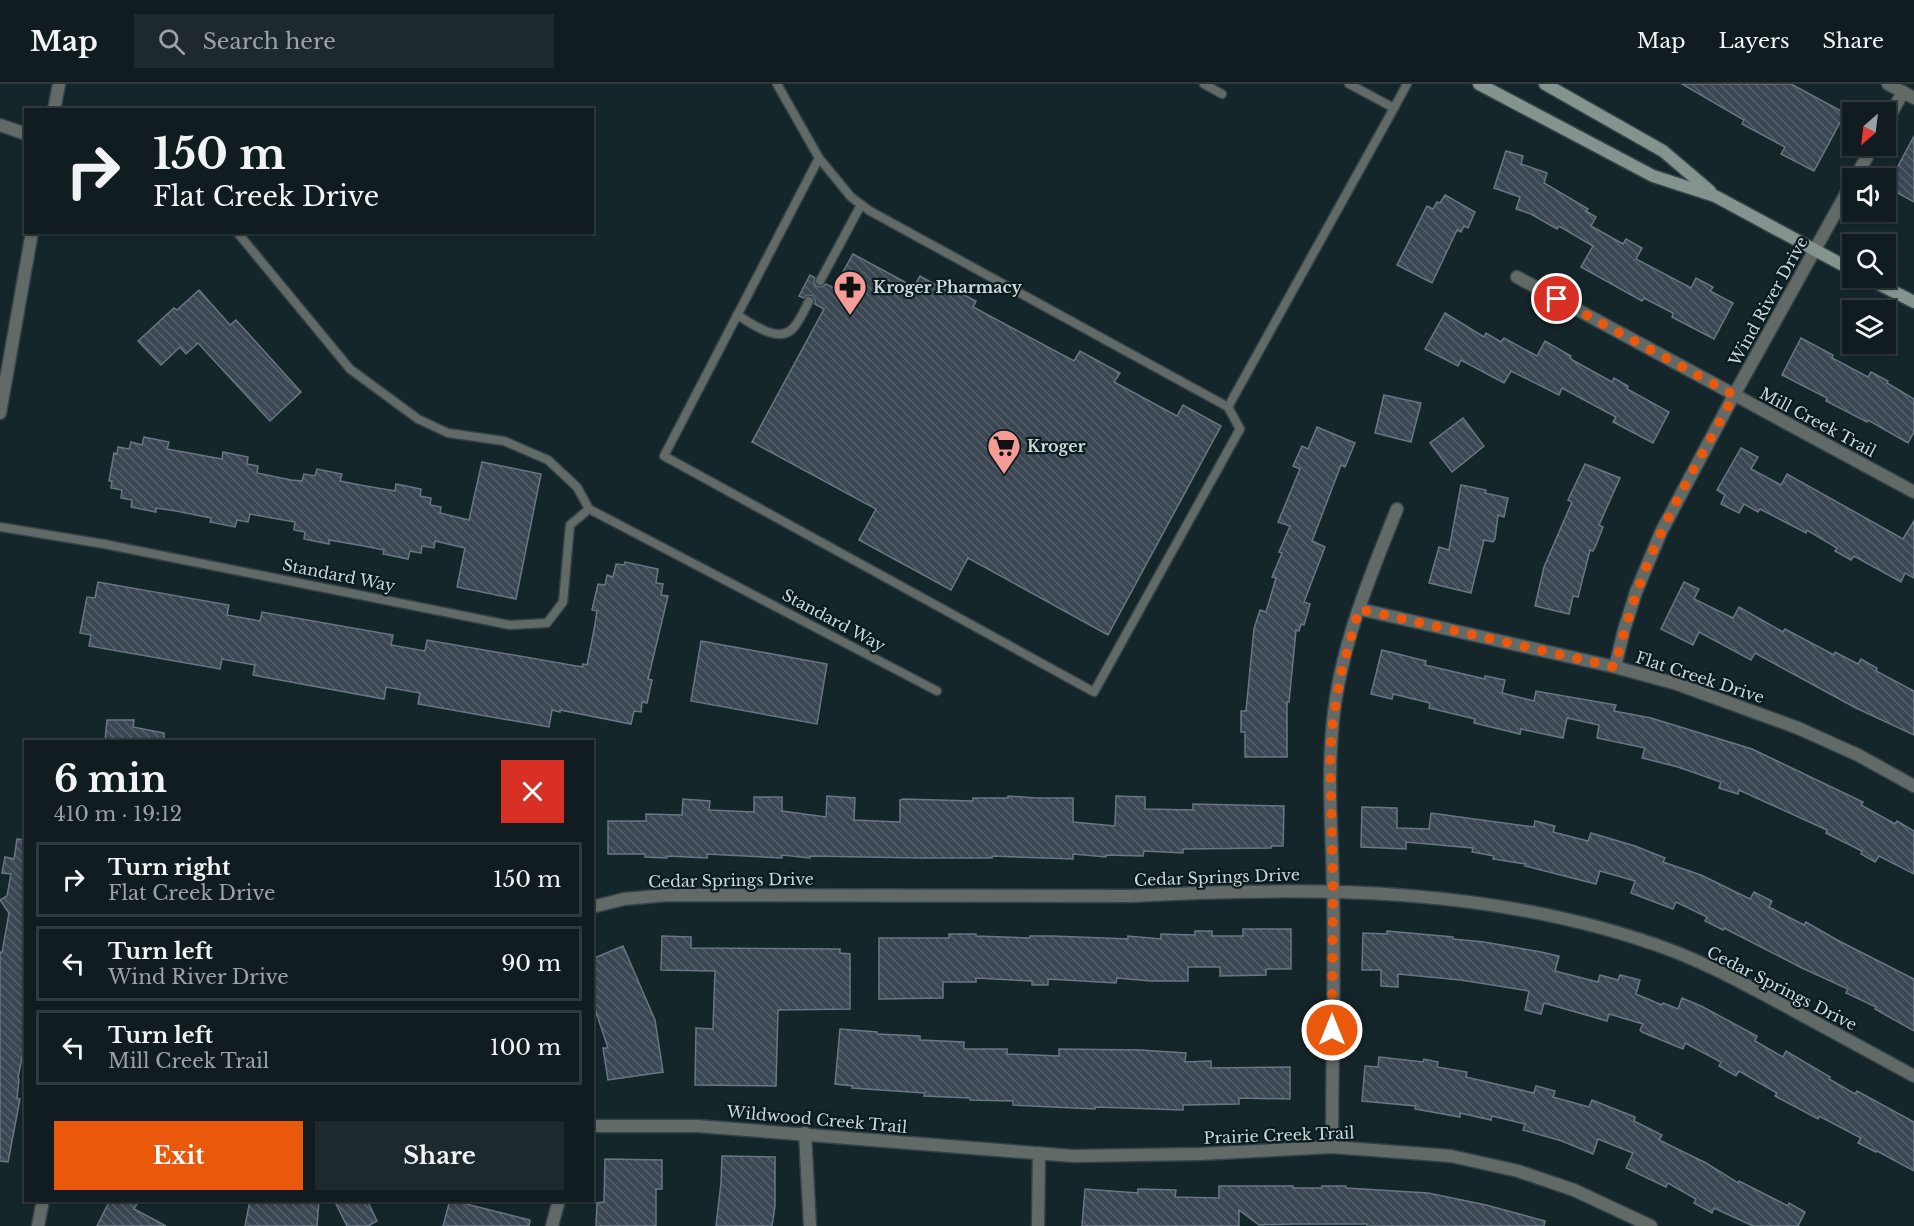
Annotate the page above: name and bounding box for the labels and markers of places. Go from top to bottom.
pharmacy icon: Kroger Pharmacy [832,269,868,316]
pin [1531,273,1582,324]
place label: Kroger Pharmacy [873,277,1023,297]
supermarket icon: Kroger [986,428,1022,475]
place label: Kroger [1027,436,1086,456]

